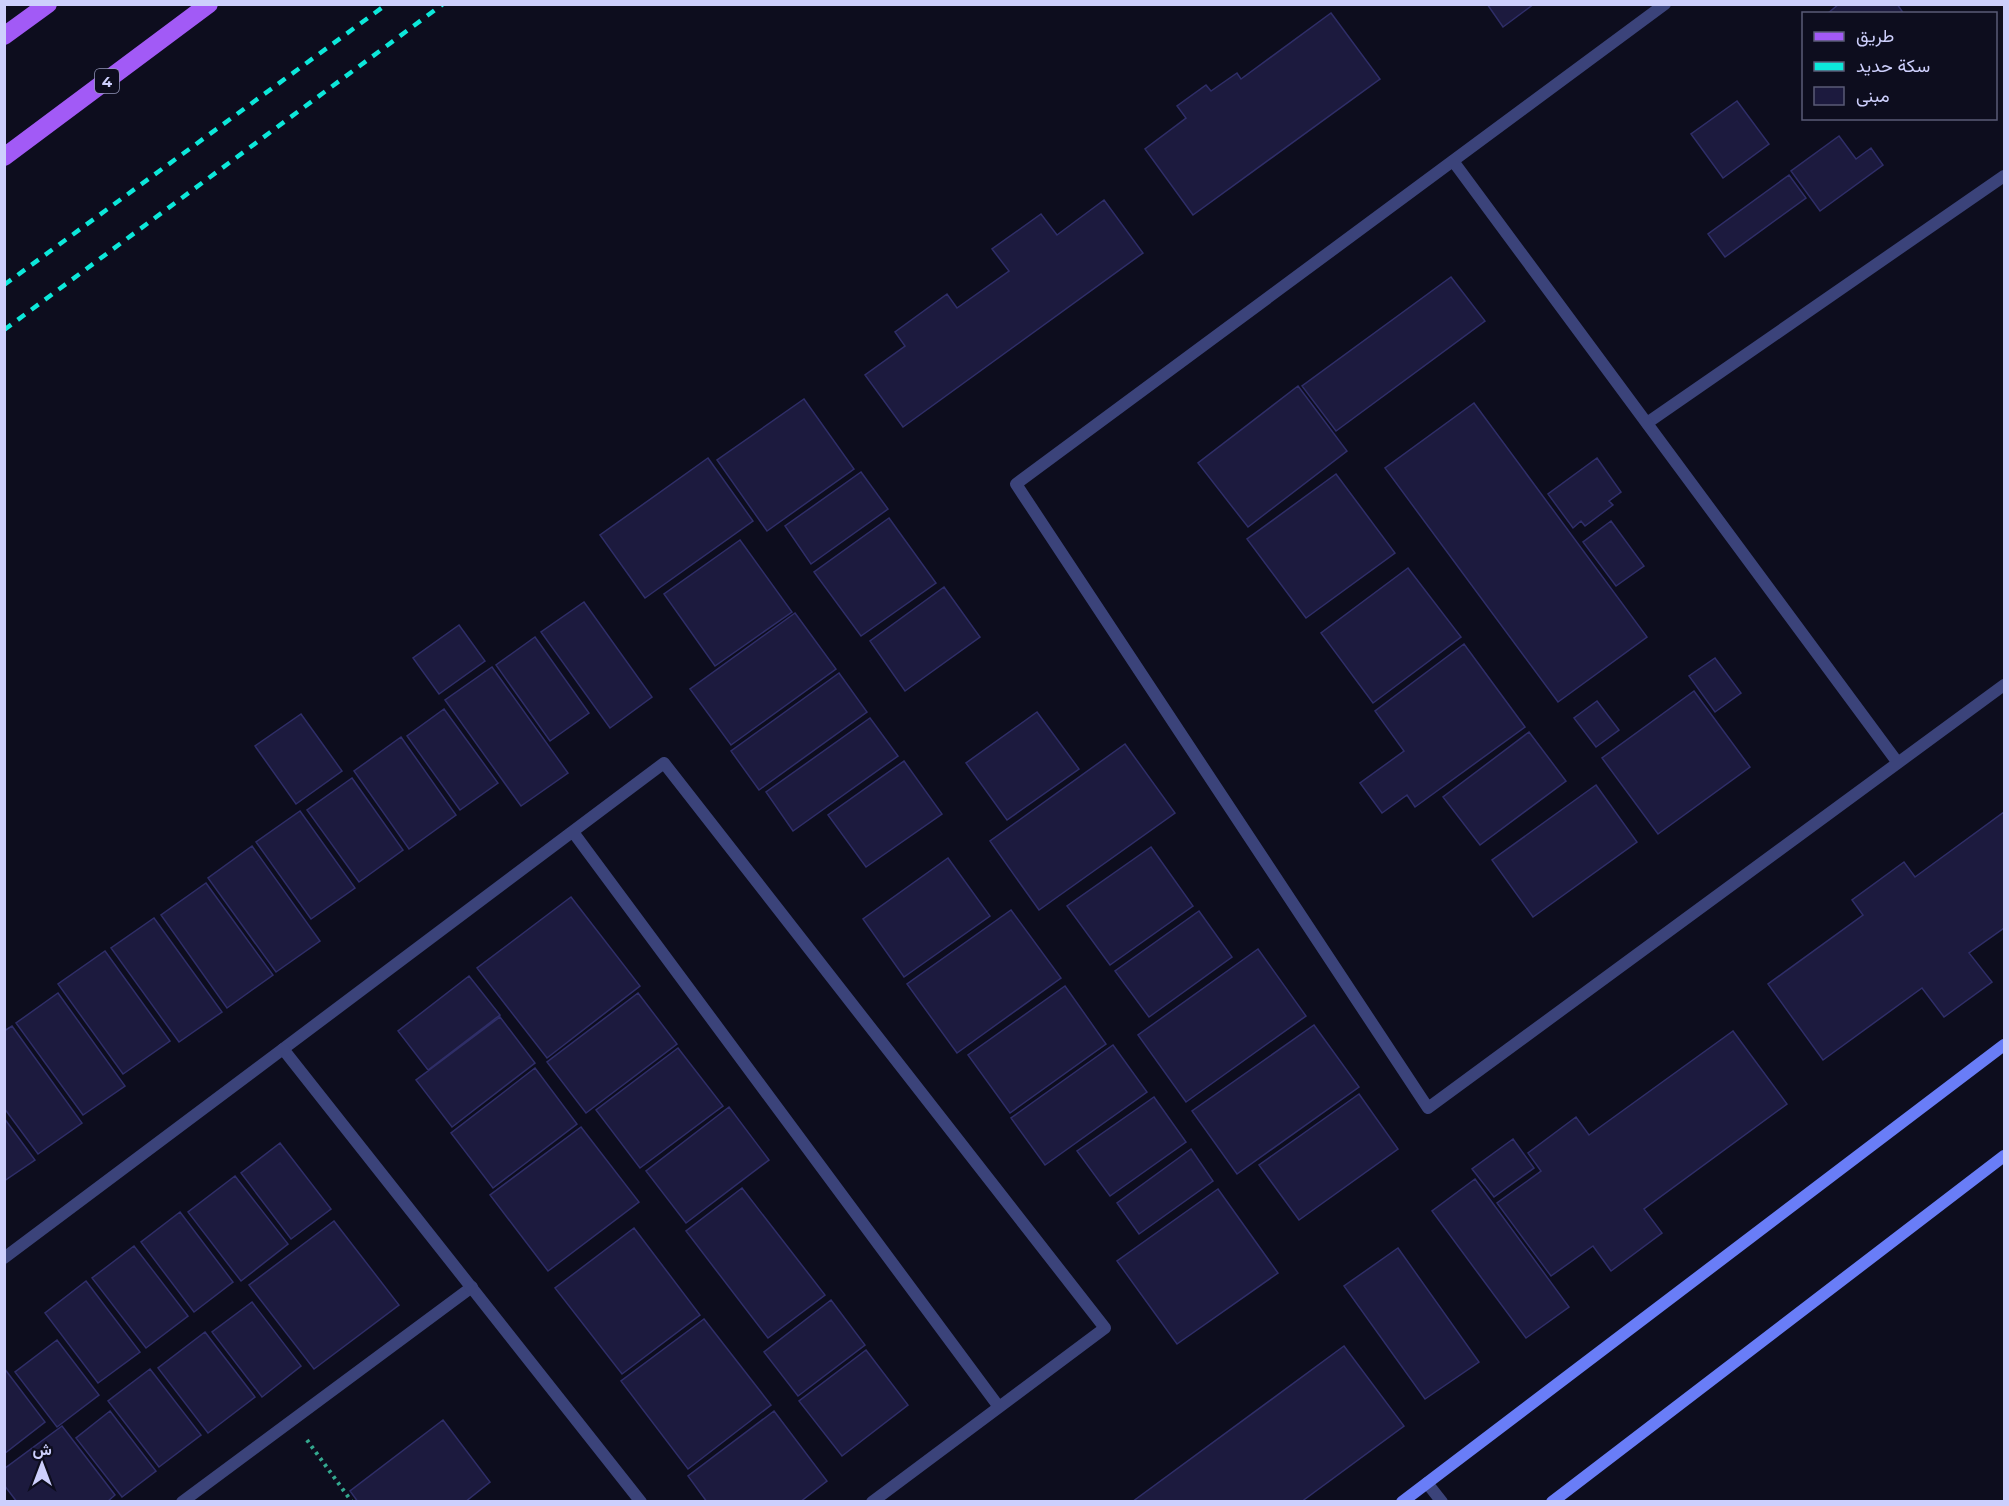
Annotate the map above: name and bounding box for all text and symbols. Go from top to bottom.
legend [1802,12,1997,120]
text: طريق [1856,25,1894,47]
text: سكة حديد [1856,55,1930,77]
road number: 4 [95,69,119,93]
text: مبنى [1856,85,1890,107]
north arrow [12,1434,72,1494]
text: ش [32,1440,52,1459]

